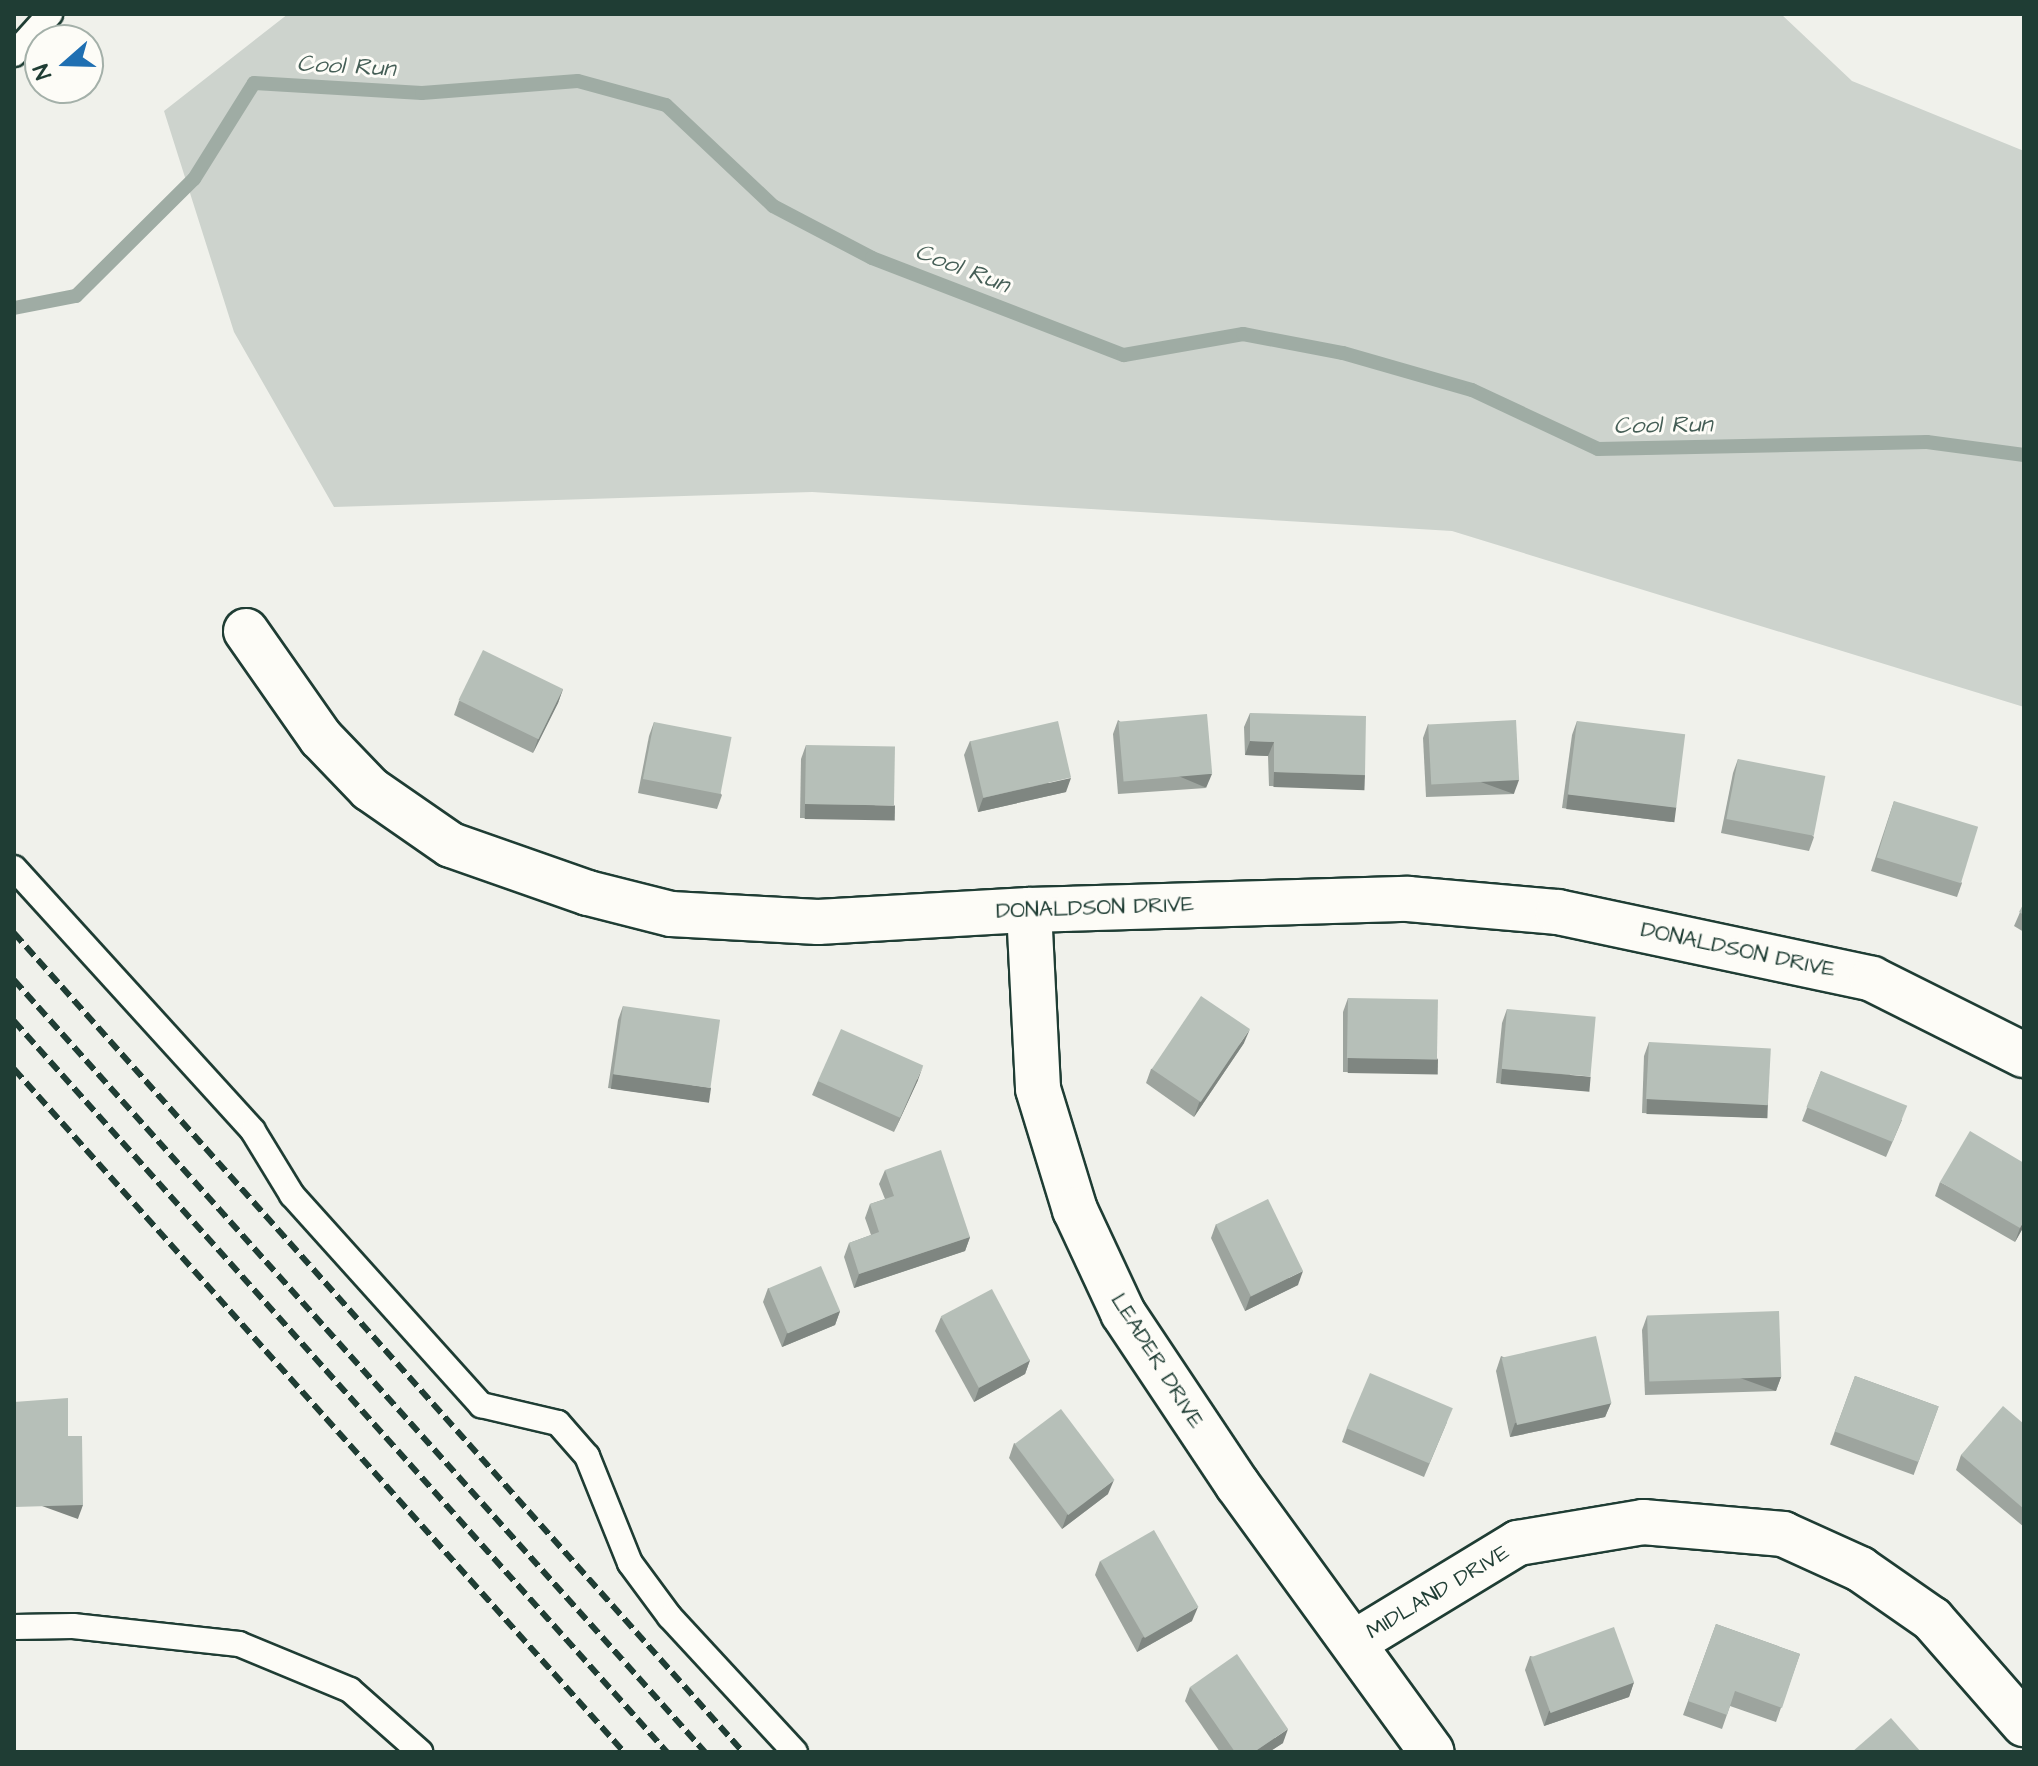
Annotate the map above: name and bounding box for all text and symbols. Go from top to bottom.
north arrow [24,24,104,104]
water label: Cool Run [296,50,396,84]
text: N [26,60,60,83]
water label: Cool Run [911,238,1013,300]
water label: Cool Run [1613,411,1713,441]
street label: DONALDSON DRIVE [996,891,1194,925]
street label: DONALDSON DRIVE [1638,917,1838,983]
street label: LEADER DRIVE [1105,1289,1209,1433]
street label: MIDLAND DRIVE [1362,1539,1514,1645]

